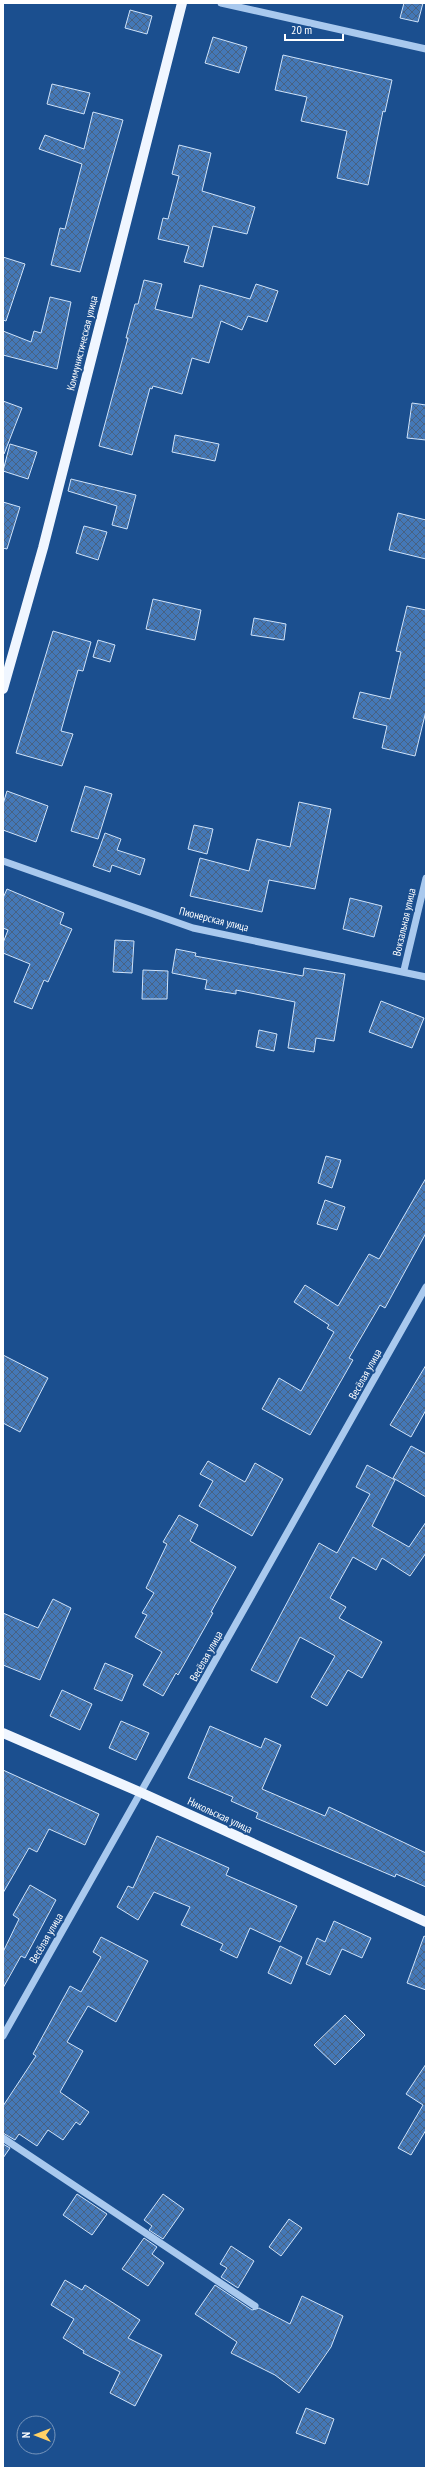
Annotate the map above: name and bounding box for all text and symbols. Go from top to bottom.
scale bar [285,16,343,42]
text: 20 m [291,22,312,37]
street label: Коммунистическая улица [63,294,101,392]
street label: Вокзальная улица [389,887,419,957]
street label: Пионерская улица [178,904,250,934]
street label: Весёлая улица [345,1346,385,1402]
street label: Весёлая улица [186,1628,226,1684]
street label: Никольская улица [185,1794,255,1836]
street label: Весёлая улица [26,1910,66,1966]
north arrow [16,2415,56,2455]
text: N [19,2432,33,2438]

